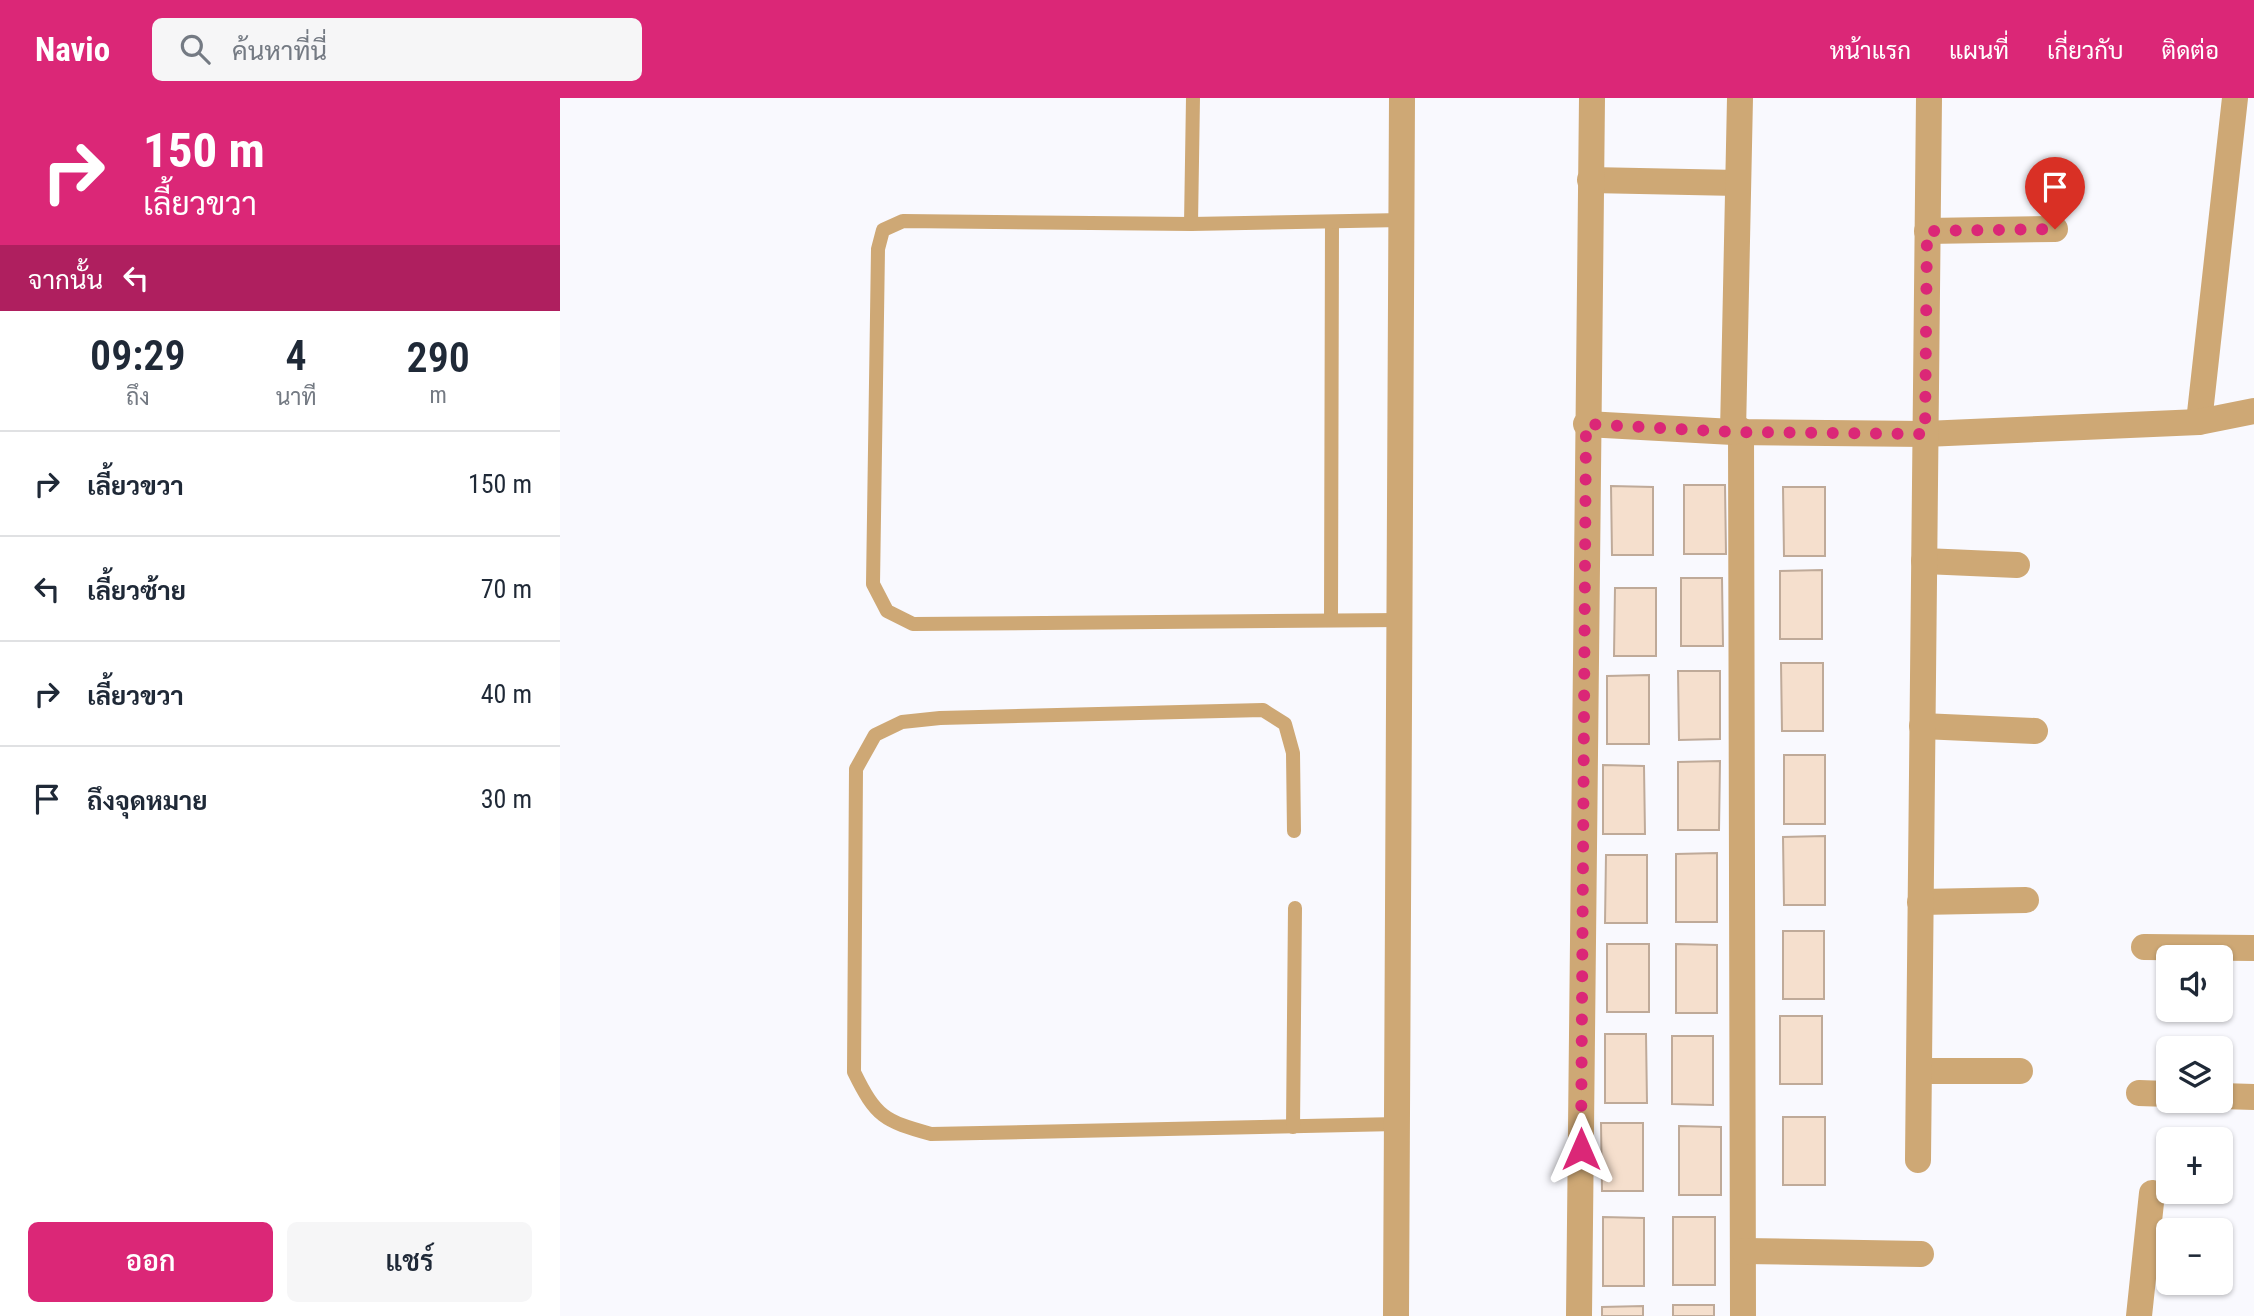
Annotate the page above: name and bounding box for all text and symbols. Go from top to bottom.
search box [152,18,642,81]
text: Navio [35,30,110,69]
icon: search [176,30,214,68]
text: ค้นหาที่นี่ [232,36,327,66]
text: หน้าแรก [1830,37,1911,65]
text: แผนที่ [1949,37,2009,65]
text: เกี่ยวกับ [2047,37,2124,65]
text: ติดต่อ [2162,37,2219,65]
text: 150 m [143,122,265,179]
icon: right [28,126,119,217]
pin [2025,157,2085,229]
icon: arrive [2036,168,2074,206]
text: เลี้ยวขวา [143,185,257,223]
icon: left [117,259,155,297]
text: จากนั้น [28,265,103,295]
text: 09:29 [90,331,186,380]
text: 4 [286,331,307,380]
text: 290 [407,333,470,382]
text: m [430,382,447,409]
text: ถึง [126,384,150,411]
text: นาที [276,384,317,411]
icon: right [28,465,66,503]
text: 150 m [468,469,532,499]
text: เลี้ยวขวา [87,471,184,501]
icon: left [28,570,66,608]
text: 70 m [481,574,532,604]
text: เลี้ยวซ้าย [87,576,186,606]
icon: right [28,675,66,713]
text: 40 m [481,679,532,709]
text: เลี้ยวขวา [87,681,184,711]
icon: arrive [28,780,66,818]
text: 30 m [481,784,532,814]
text: ถึงจุดหมาย [87,786,208,816]
map controls [2156,945,2233,1295]
button: sound [2156,945,2233,1022]
button: layers [2156,1036,2233,1113]
position arrow [1544,1112,1618,1186]
button: + [2156,1127,2233,1204]
button: − [2156,1218,2233,1295]
button: ออก [28,1222,273,1302]
button: แชร์ [287,1222,532,1302]

